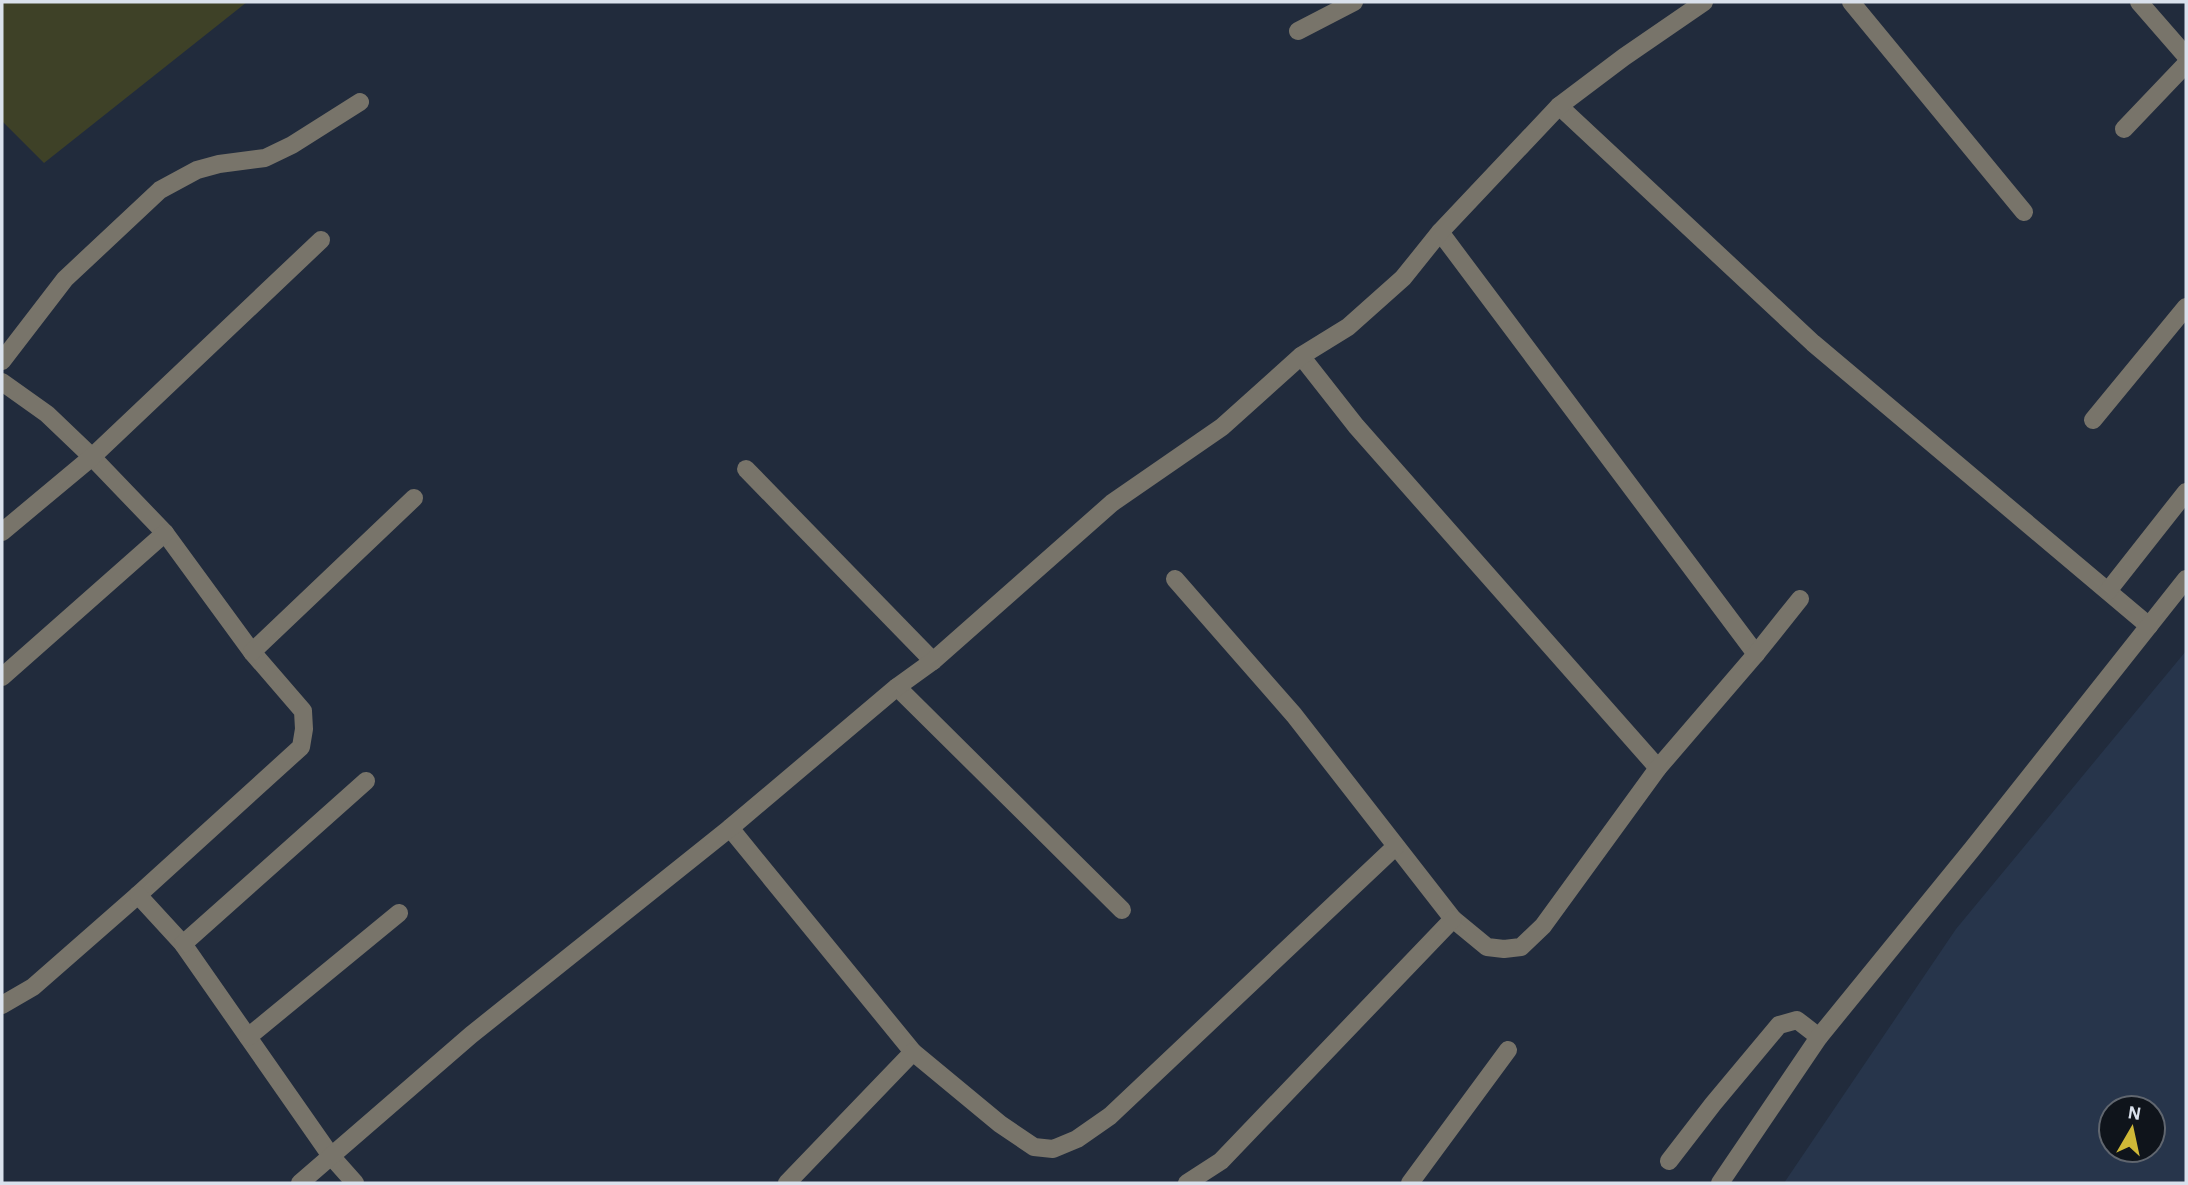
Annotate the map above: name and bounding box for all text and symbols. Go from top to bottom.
north arrow [2097,1094,2167,1164]
text: N [2126,1103,2142,1124]

